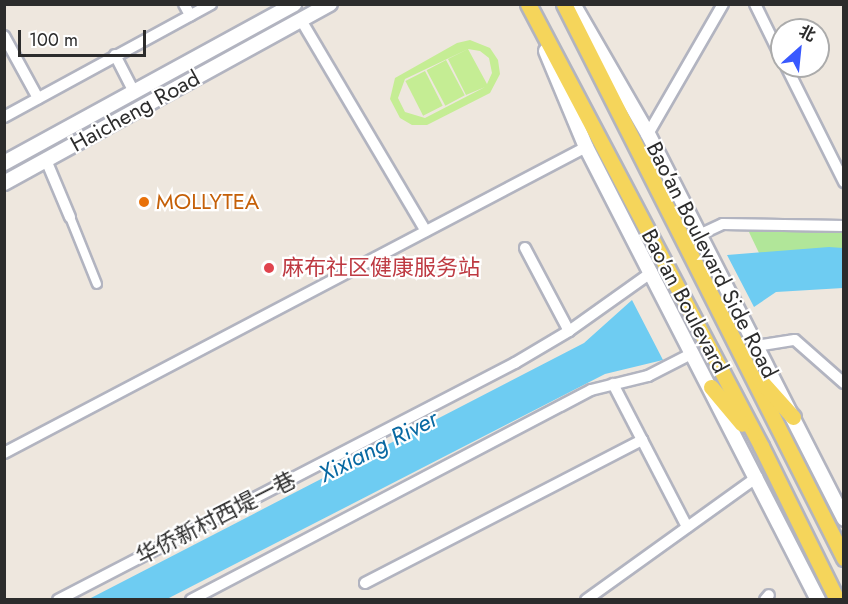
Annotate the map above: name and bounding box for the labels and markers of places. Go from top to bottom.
place label: MOLLYTEA [156,189,259,215]
marker: MOLLYTEA [137,195,151,209]
place label: 麻布社区健康服务站 [282,255,480,281]
marker: 麻布社区健康服务站 [260,259,278,277]

